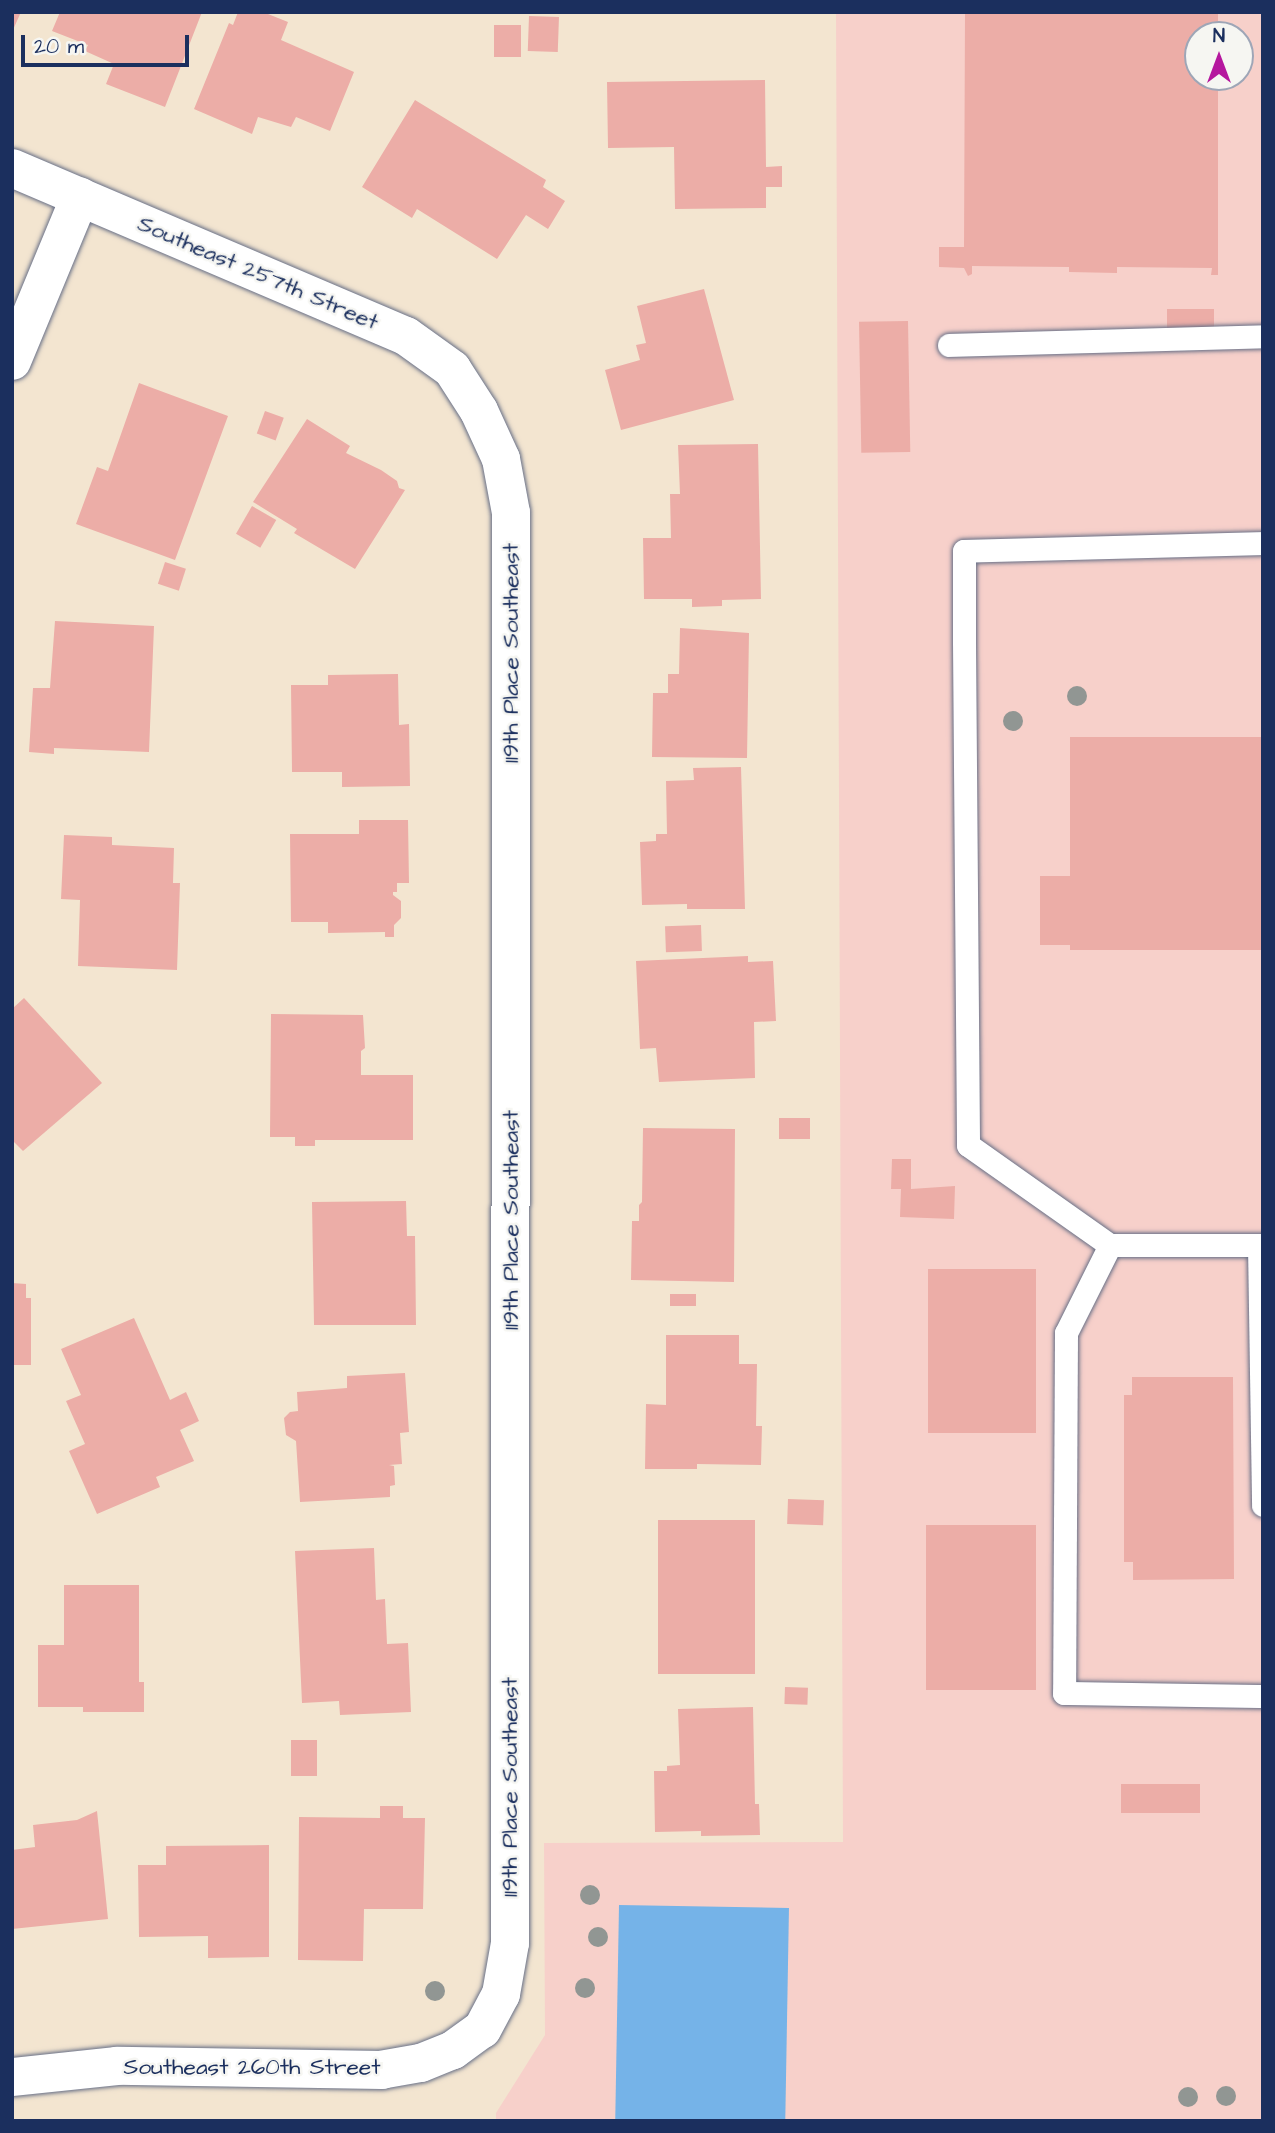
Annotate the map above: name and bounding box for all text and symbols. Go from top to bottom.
scale bar [24,21,192,65]
north arrow [1184,21,1254,91]
text: N [1213,23,1225,50]
text: 20 m [34,32,84,61]
street label: Southeast 257th Street [134,210,382,336]
street label: 119th Place Southeast [497,543,525,763]
street label: 119th Place Southeast [497,1110,525,1330]
street label: 119th Place Southeast [496,1677,524,1897]
street label: Southeast 260th Street [123,2053,381,2081]

